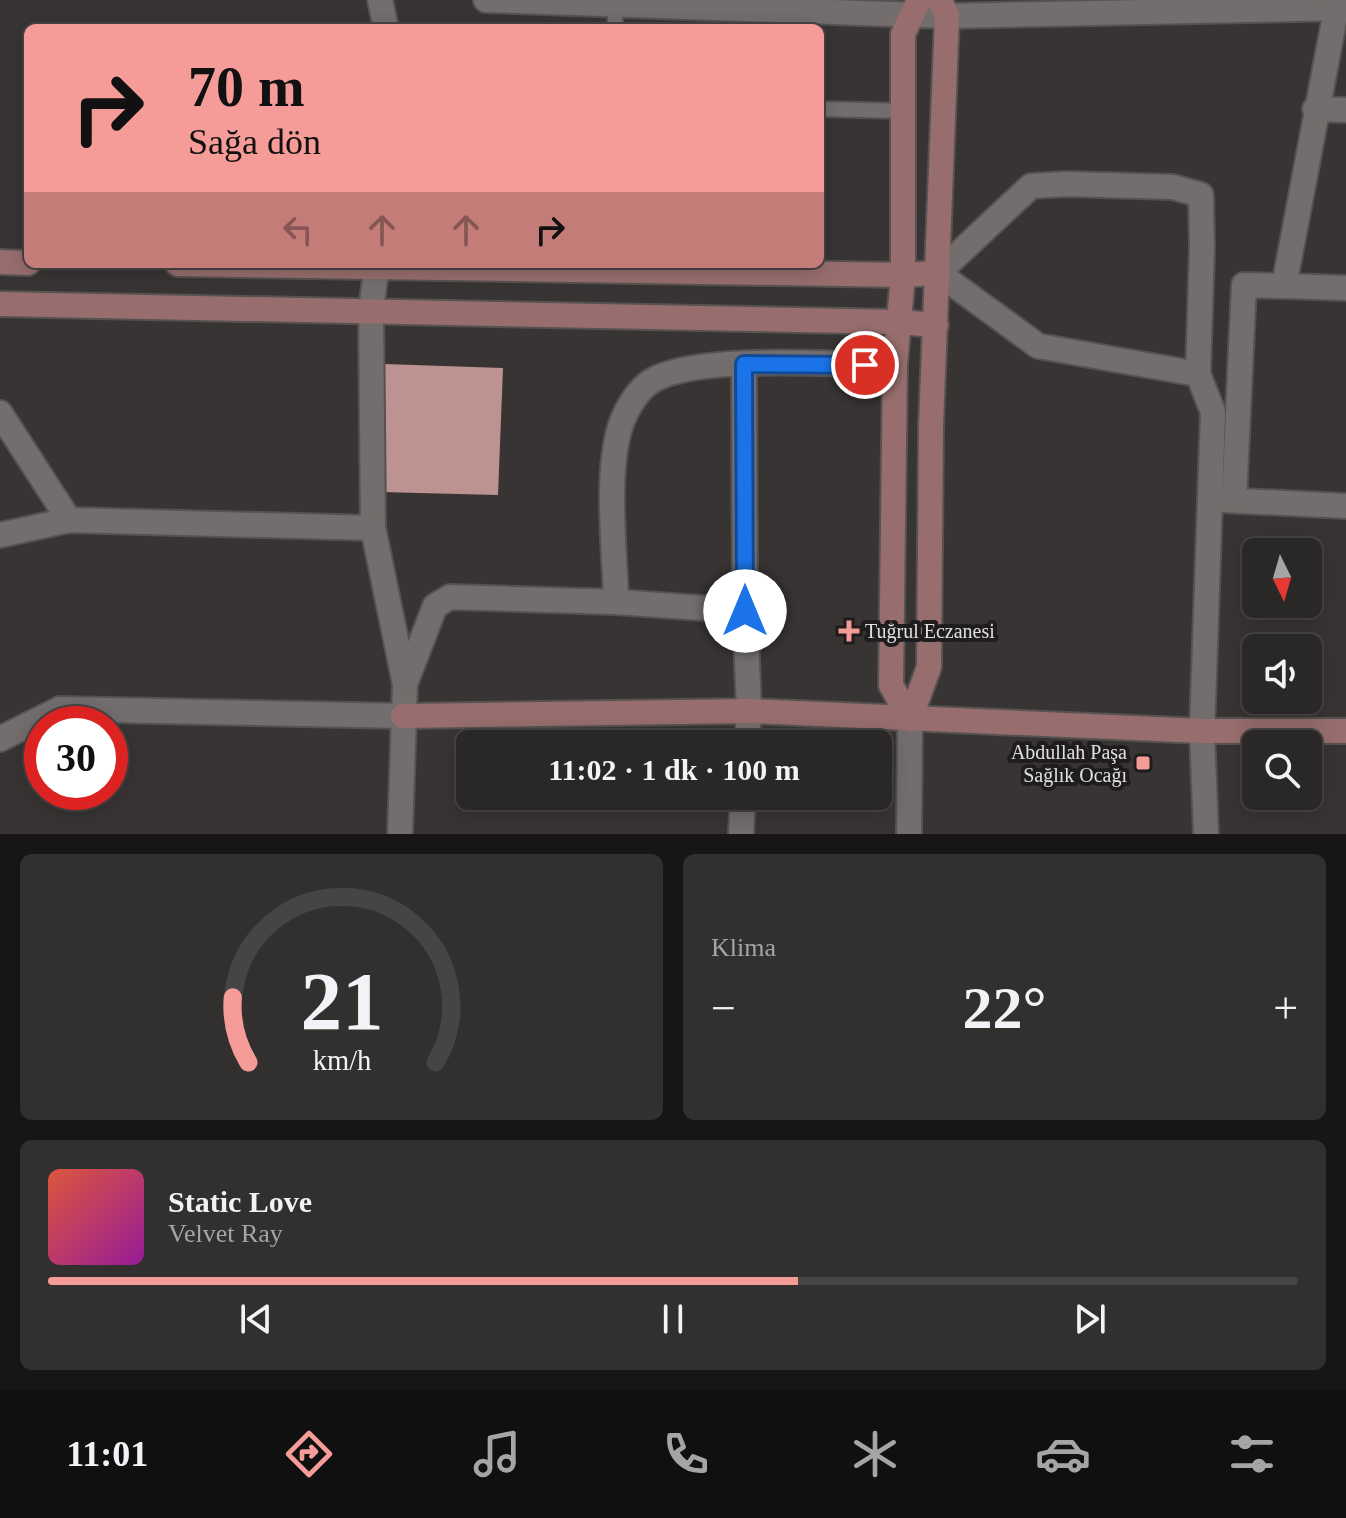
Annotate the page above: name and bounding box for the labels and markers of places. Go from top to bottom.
pin [831,331,899,399]
place label: Tuğrul Eczanesi [865,620,995,643]
marker: Tuğrul Eczanesi [840,622,858,640]
place label: Abdullah Paşa Sağlık Ocağı [1011,741,1127,787]
marker: Abdullah Paşa Sağlık Ocağı [1134,754,1152,772]

